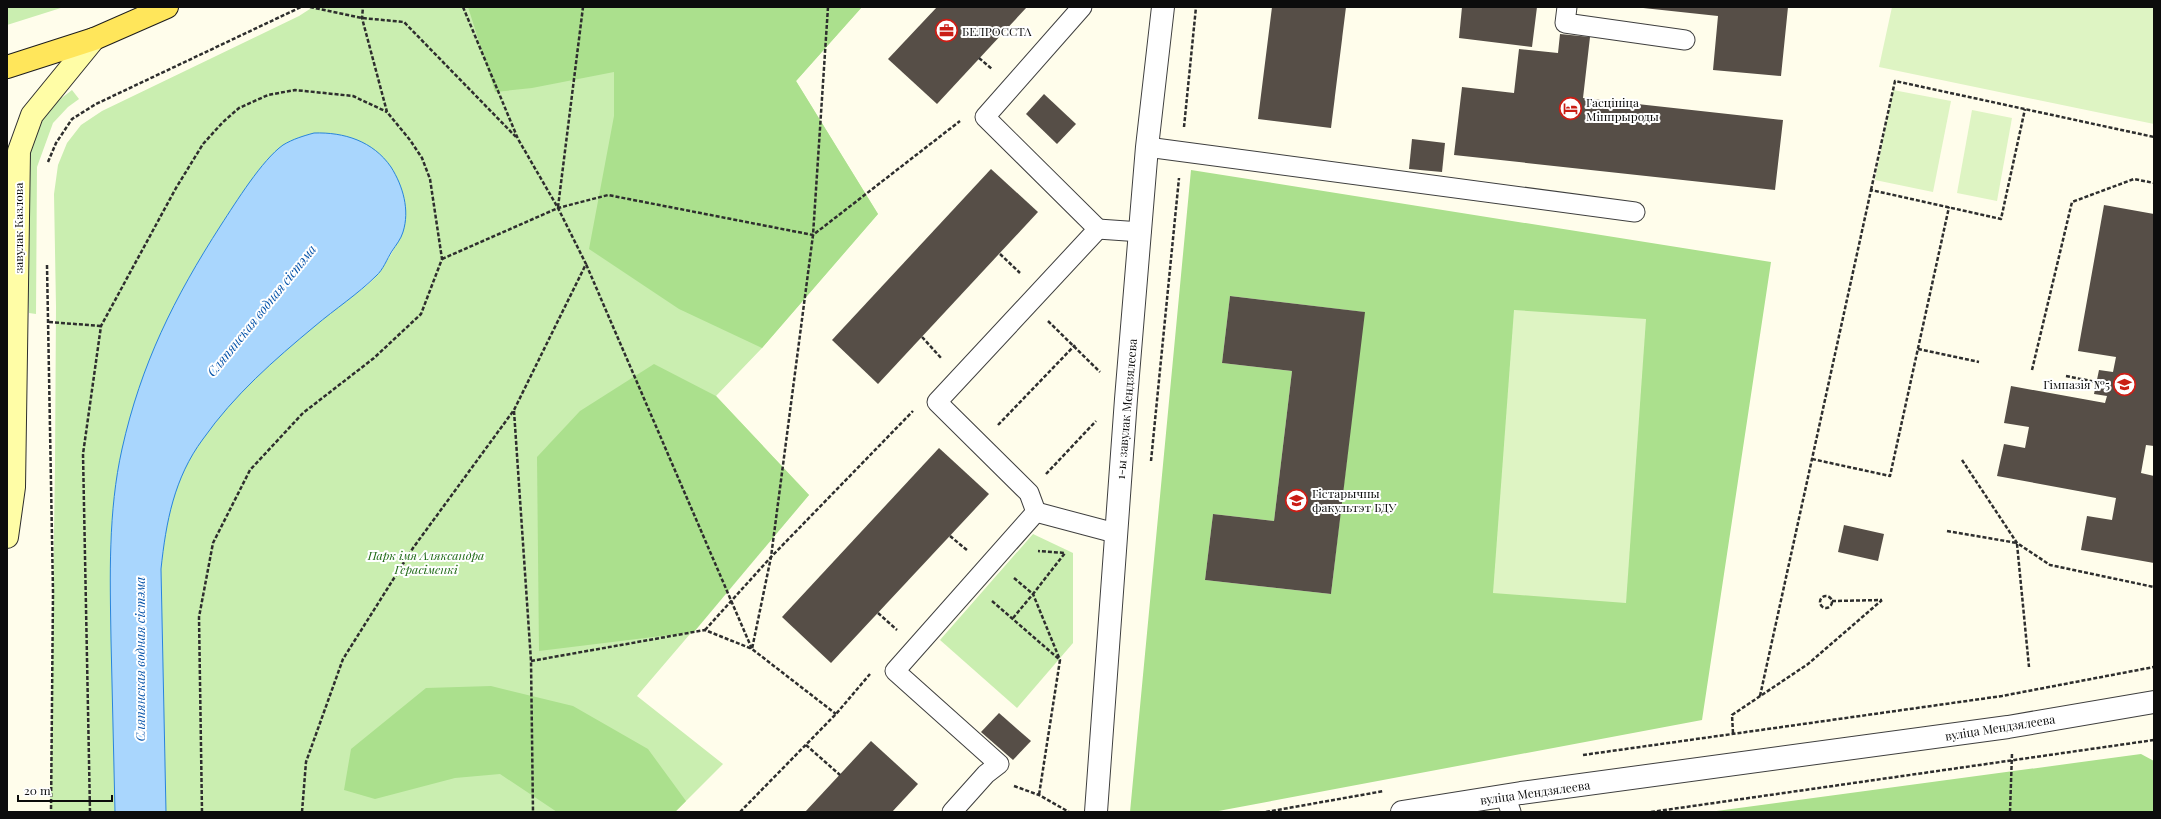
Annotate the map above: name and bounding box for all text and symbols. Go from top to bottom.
office icon: БЕЛРОССТА [934,18,960,44]
place label: БЕЛРОССТА [962,23,1032,39]
place label: Гасцініца Мінпрыроды [1586,94,1659,124]
hotel icon: Гасцініца Мінпрыроды [1558,96,1584,122]
street label: завулак Казлова [10,183,26,273]
water label: Сляпянская водная сістэма [203,240,320,379]
street label: 1-ы завулак Мендзялеева [1112,338,1140,480]
school or university icon: Гімназія №5 [2112,371,2138,397]
place label: Гімназія №5 [2043,376,2110,392]
place label: Гістарычны факультэт БДУ [1312,485,1397,515]
school or university icon: Гістарычны факультэт БДУ [1284,487,1310,513]
park label: Парк імя Аляксандра Герасіменкі [367,547,484,577]
water label: Сляпянская водная сістэма [131,576,148,741]
street label: вуліца Мендзялеева [1944,710,2056,744]
street label: вуліца Мендзялеева [1479,776,1591,808]
scale bar [18,777,112,803]
text: 20 m [24,782,51,798]

